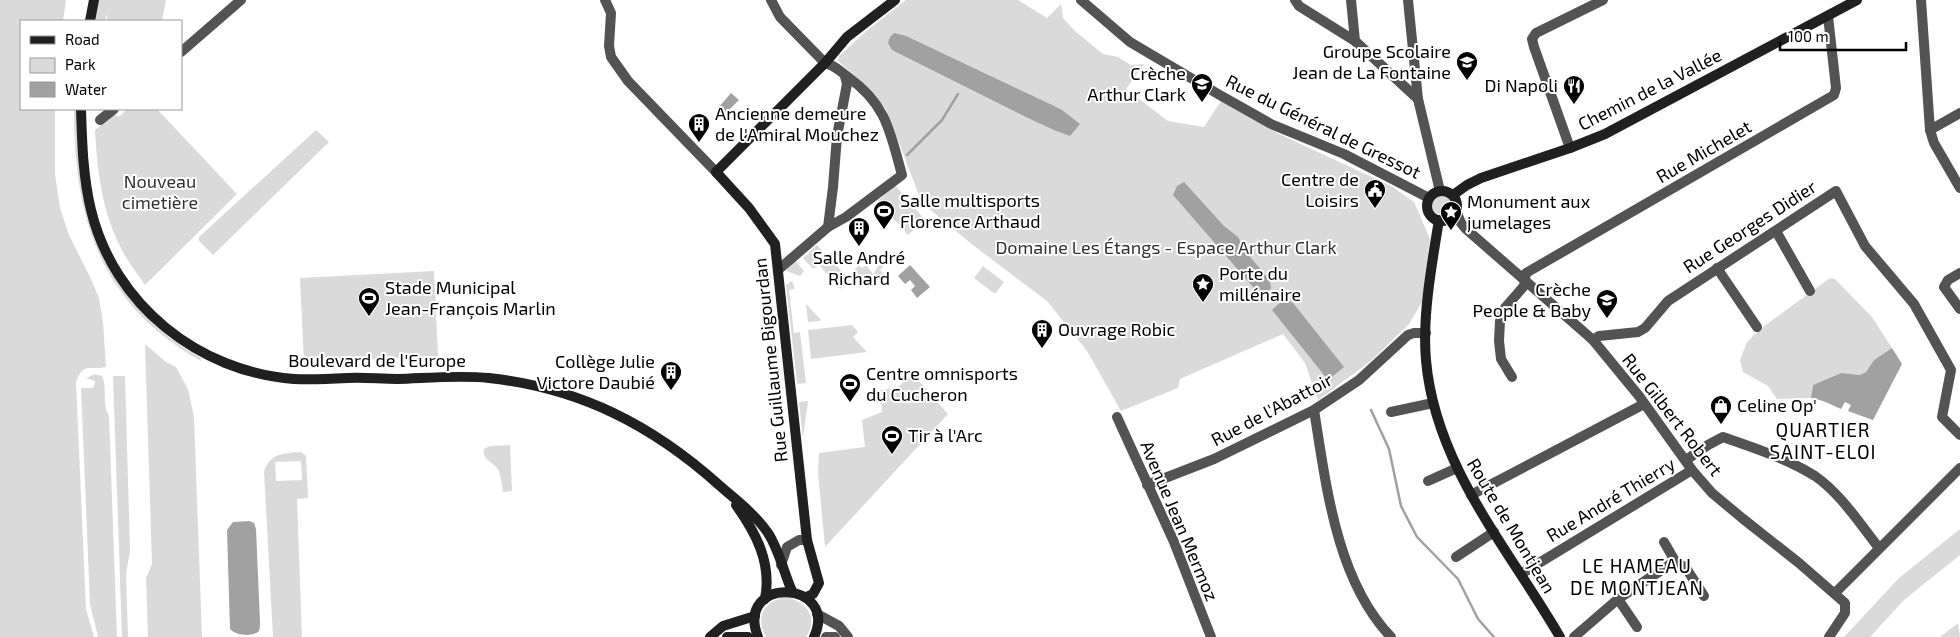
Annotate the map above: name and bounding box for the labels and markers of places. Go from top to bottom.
place label: Groupe Scolaire Jean de La Fontaine [1292,40,1451,83]
school or university icon: Groupe Scolaire Jean de La Fontaine [1455,50,1479,81]
place label: Crèche Arthur Clark [1087,62,1186,105]
school or university icon: Crèche Arthur Clark [1190,72,1214,103]
place label: Di Napoli [1485,74,1558,96]
restaurant icon: Di Napoli [1562,74,1586,105]
place label: Ancienne demeure de l'Amiral Mouchez [715,102,879,145]
building icon: Ancienne demeure de l'Amiral Mouchez [687,112,711,143]
place label: Centre de Loisirs [1281,168,1359,211]
public building icon: Centre de Loisirs [1363,178,1387,209]
place label: Salle multisports Florence Arthaud [900,189,1040,232]
place label: Monument aux jumelages [1467,190,1591,233]
sports icon: Salle multisports Florence Arthaud [872,199,896,230]
place icon: Monument aux jumelages [1439,200,1463,231]
building icon: Salle André Richard [847,216,871,247]
place label: Salle André Richard [813,246,905,289]
place label: Porte du millénaire [1219,262,1301,305]
place icon: Porte du millénaire [1191,272,1215,303]
place label: Stade Municipal Jean-François Marlin [385,276,556,320]
place label: Crèche People & Baby [1472,278,1591,321]
sports icon: Stade Municipal Jean-François Marlin [357,286,381,317]
school or university icon: Crèche People & Baby [1595,288,1619,319]
building icon: Ouvrage Robic [1030,318,1054,349]
place label: Ouvrage Robic [1058,318,1176,340]
place label: Collège Julie Victore Daubié [537,350,655,393]
building icon: Collège Julie Victore Daubié [659,360,683,391]
place label: Centre omnisports du Cucheron [866,362,1018,405]
sports icon: Centre omnisports du Cucheron [838,372,862,403]
shop icon: Celine Op' [1709,394,1733,425]
place label: Celine Op' [1737,394,1817,416]
sports icon: Tir à l'Arc [880,424,904,455]
place label: Tir à l'Arc [908,424,983,446]

